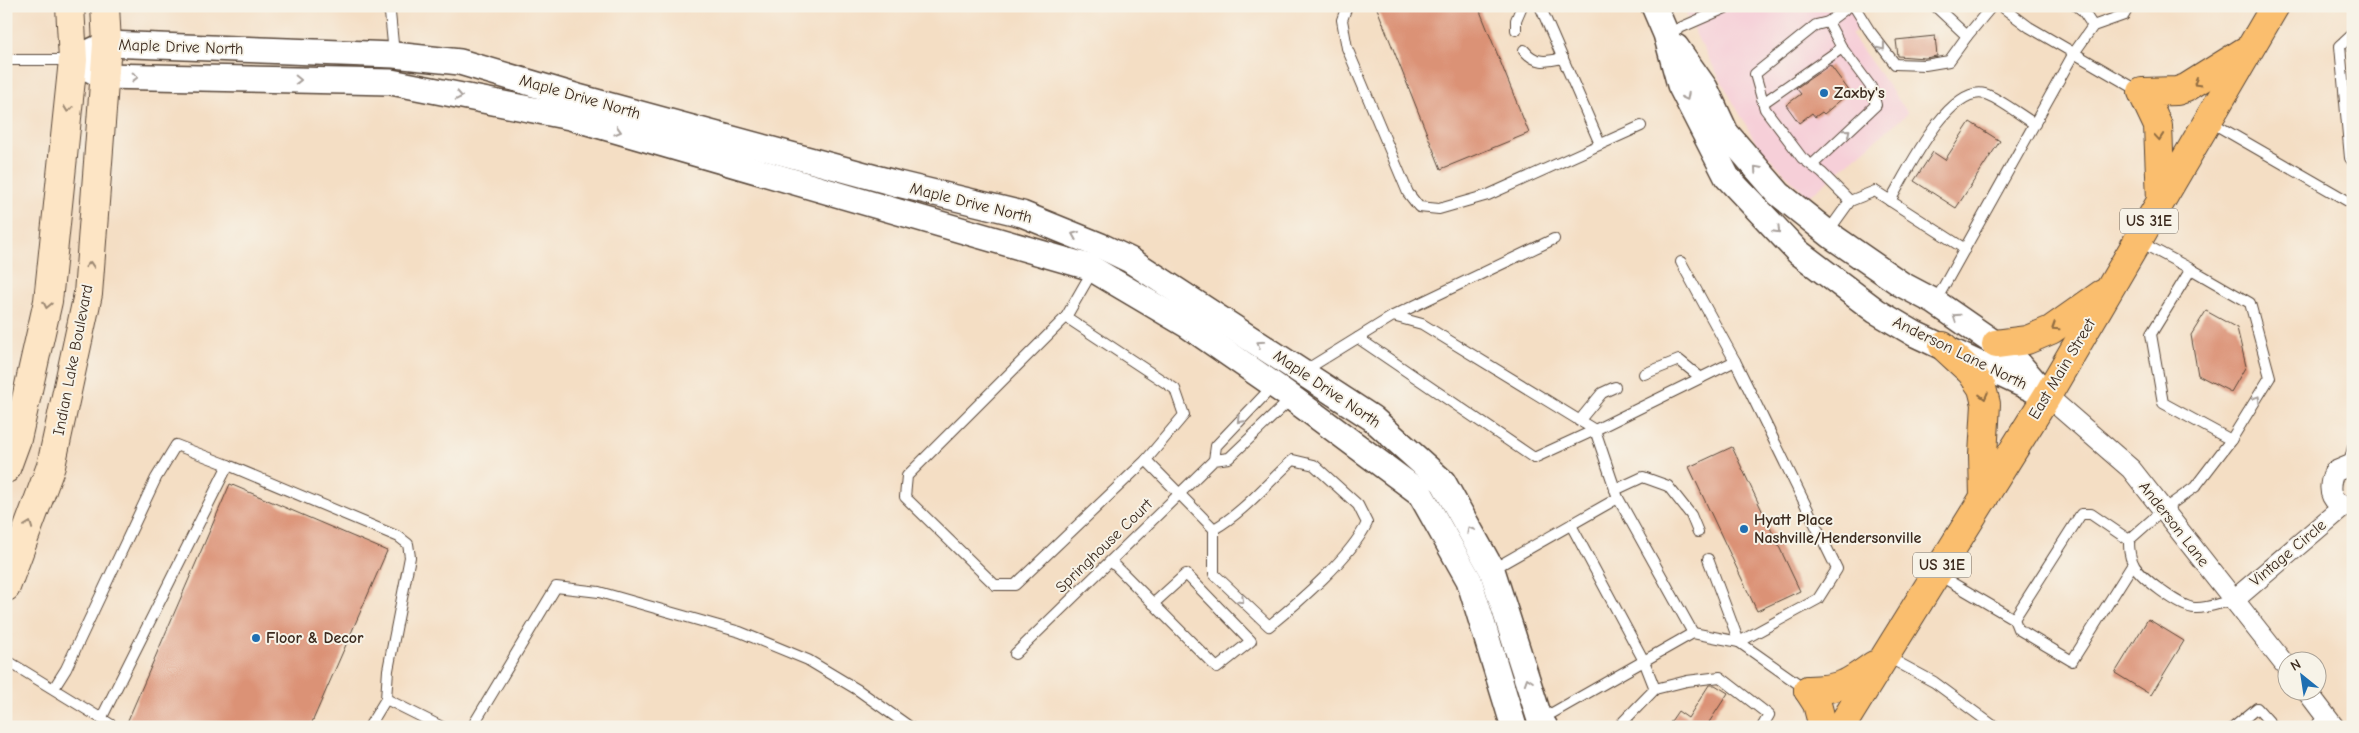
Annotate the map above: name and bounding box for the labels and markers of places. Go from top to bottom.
place label: Zaxby's [1834,84,1885,102]
marker: Zaxby's [1818,87,1830,99]
place label: Hyatt Place Nashville/Hendersonville [1754,511,1922,547]
marker: Hyatt Place Nashville/Hendersonville [1738,523,1750,535]
place label: Floor & Decor [266,629,364,647]
marker: Floor & Decor [250,632,262,644]

